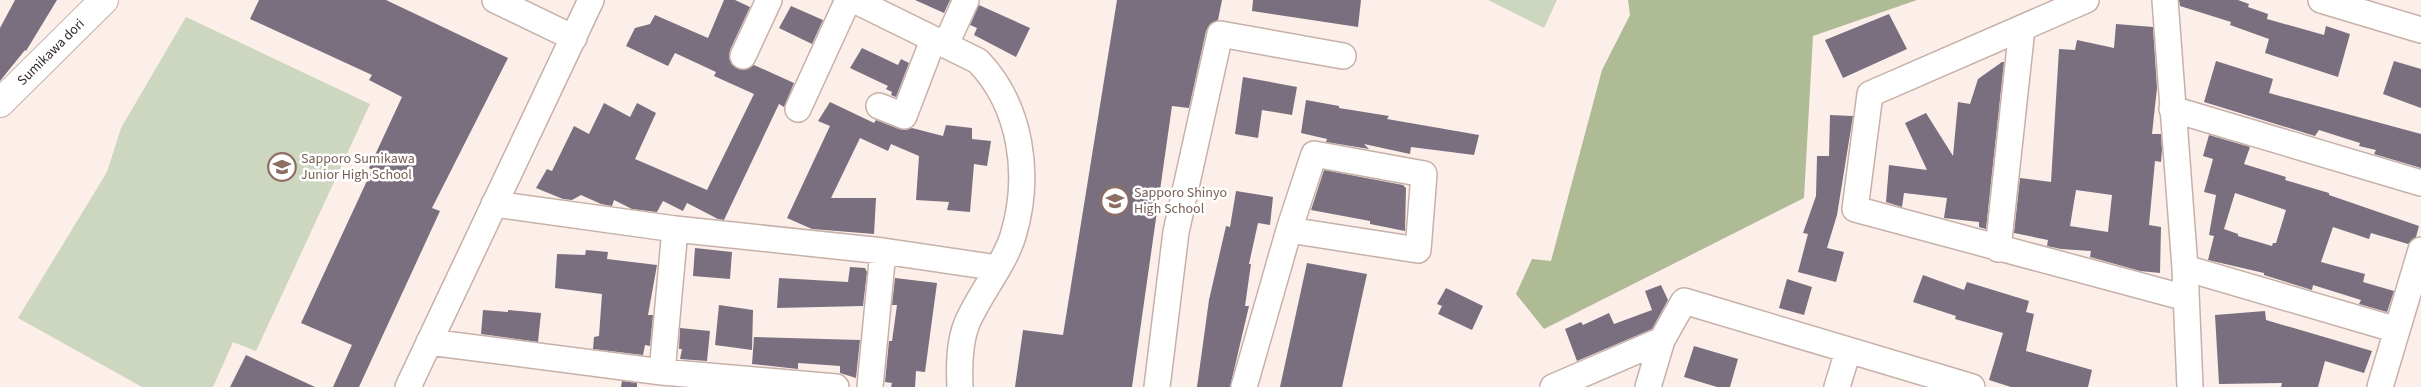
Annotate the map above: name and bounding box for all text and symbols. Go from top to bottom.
street label: Sumikawa dori [13,14,89,90]
place label: Sapporo Sumikawa Junior High School [301,149,415,185]
school or university icon: Sapporo Sumikawa Junior High School [267,152,297,182]
place label: Sapporo Shinyo High School [1134,183,1227,219]
school or university icon: Sapporo Shinyo High School [1100,186,1130,216]

